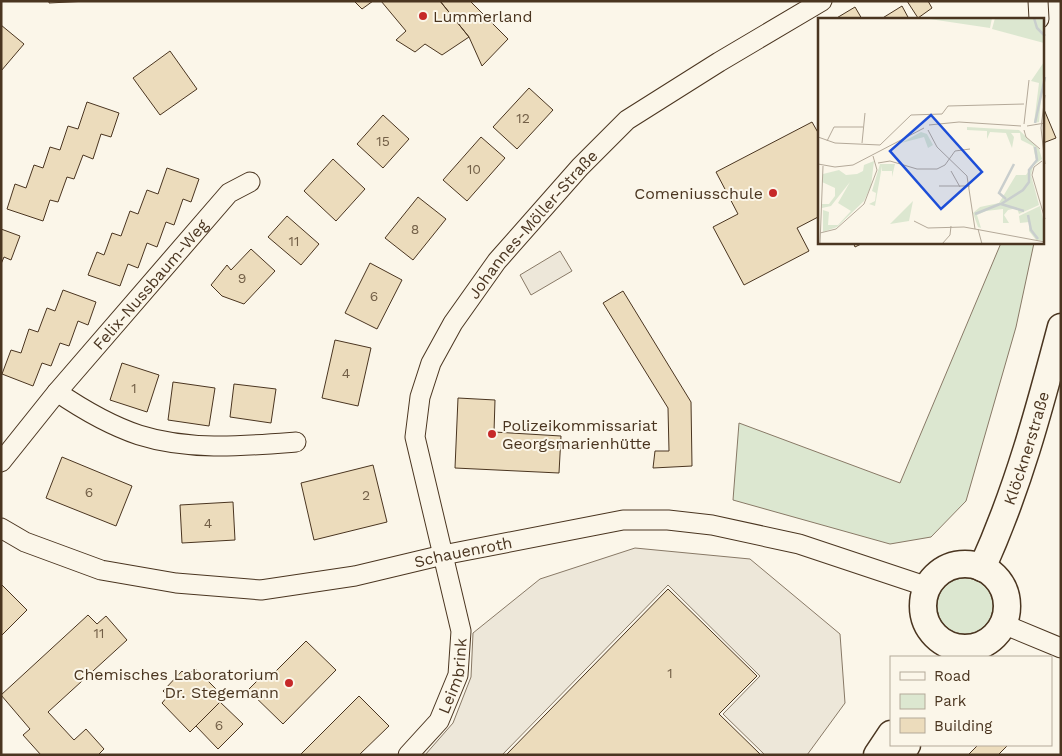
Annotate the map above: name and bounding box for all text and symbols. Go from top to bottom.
place label: Lummerland [433,7,532,26]
marker: Lummerland [417,10,429,22]
inset map [818,18,1044,244]
house number: 12 [516,110,530,126]
house number: 15 [376,133,390,149]
street label: Johannes-Möller-Straße [464,146,602,303]
house number: 10 [467,161,481,177]
place label: Comeniusschule [634,184,763,203]
marker: Comeniusschule [767,187,779,199]
street label: Felix-Nussbaum-Weg [89,215,212,354]
house number: 8 [411,221,419,237]
house number: 11 [289,233,299,249]
house number: 9 [238,270,246,286]
house number: 6 [370,288,378,304]
house number: 4 [342,365,350,381]
house number: 1 [131,380,137,396]
street label: Klöcknerstraße [1000,389,1053,508]
place label: Polizeikommissariat Georgsmarienhütte [502,416,658,453]
marker: Polizeikommissariat Georgsmarienhütte [486,428,498,440]
house number: 6 [85,484,93,500]
house number: 2 [362,487,370,503]
house number: 4 [204,515,212,531]
street label: Schauenroth [412,533,514,572]
house number: 11 [94,625,104,641]
street label: Leimbrink [434,637,471,716]
legend [890,656,1052,746]
place label: Chemisches Laboratorium Dr. Stegemann [73,665,279,702]
house number: 1 [667,665,673,681]
text: Road [934,667,971,685]
marker: Chemisches Laboratorium Dr. Stegemann [283,677,295,689]
text: Park [934,692,967,710]
house number: 6 [215,717,223,733]
text: Building [934,717,992,735]

